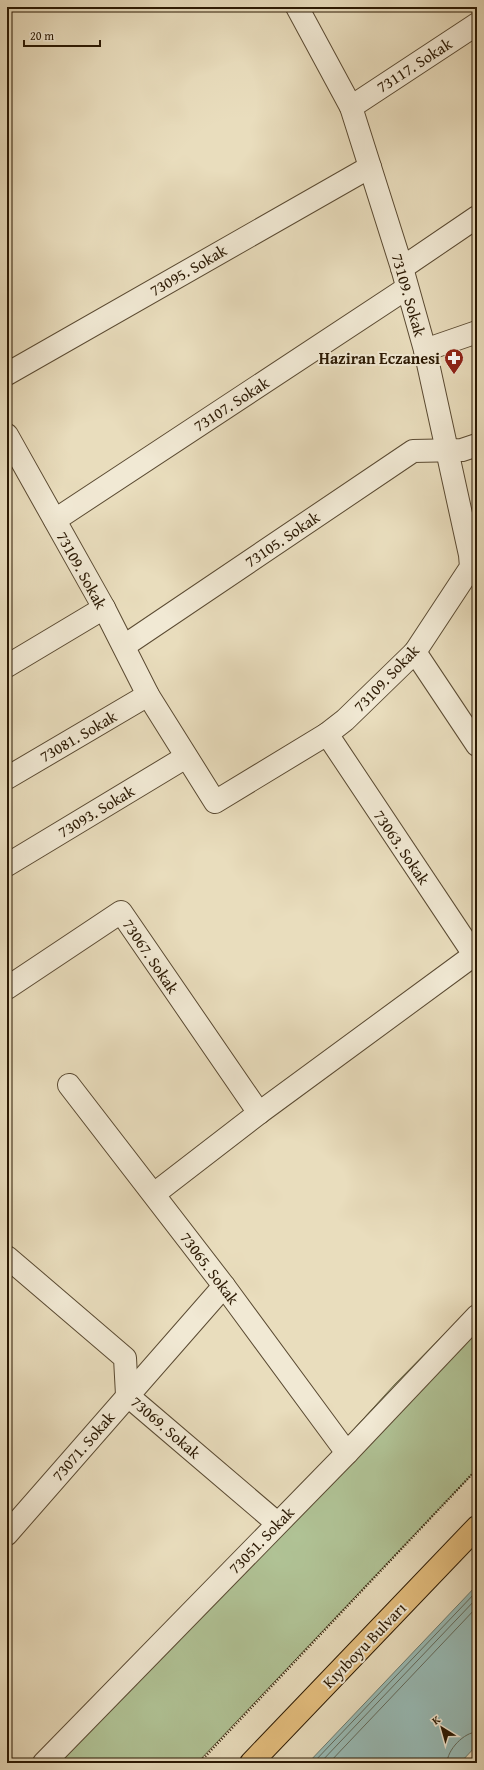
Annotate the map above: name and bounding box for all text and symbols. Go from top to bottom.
scale bar [24,22,100,48]
text: 20 m [30,27,54,44]
street label: 73117. Sokak [372,31,457,98]
street label: 73095. Sokak [145,238,232,302]
street label: 73109. Sokak [386,250,433,340]
place label: Haziran Eczanesi [319,346,440,370]
pharmacy icon: Haziran Eczanesi [443,347,465,375]
street label: 73107. Sokak [189,370,274,437]
street label: 73105. Sokak [240,505,325,573]
street label: 73109. Sokak [51,527,114,614]
street label: 73109. Sokak [348,638,425,717]
street label: 73081. Sokak [35,704,122,768]
street label: 73093. Sokak [53,778,140,843]
street label: 73063. Sokak [368,805,436,890]
street label: 73067. Sokak [117,914,185,999]
street label: 73065. Sokak [175,1227,246,1310]
street label: 73069. Sokak [126,1390,207,1465]
street label: 73071. Sokak [46,1405,121,1486]
street label: 73051. Sokak [223,1500,300,1579]
street label: Kıyıboyu Bulvarı [317,1596,412,1693]
north arrow [422,1708,462,1748]
text: K [428,1712,444,1728]

